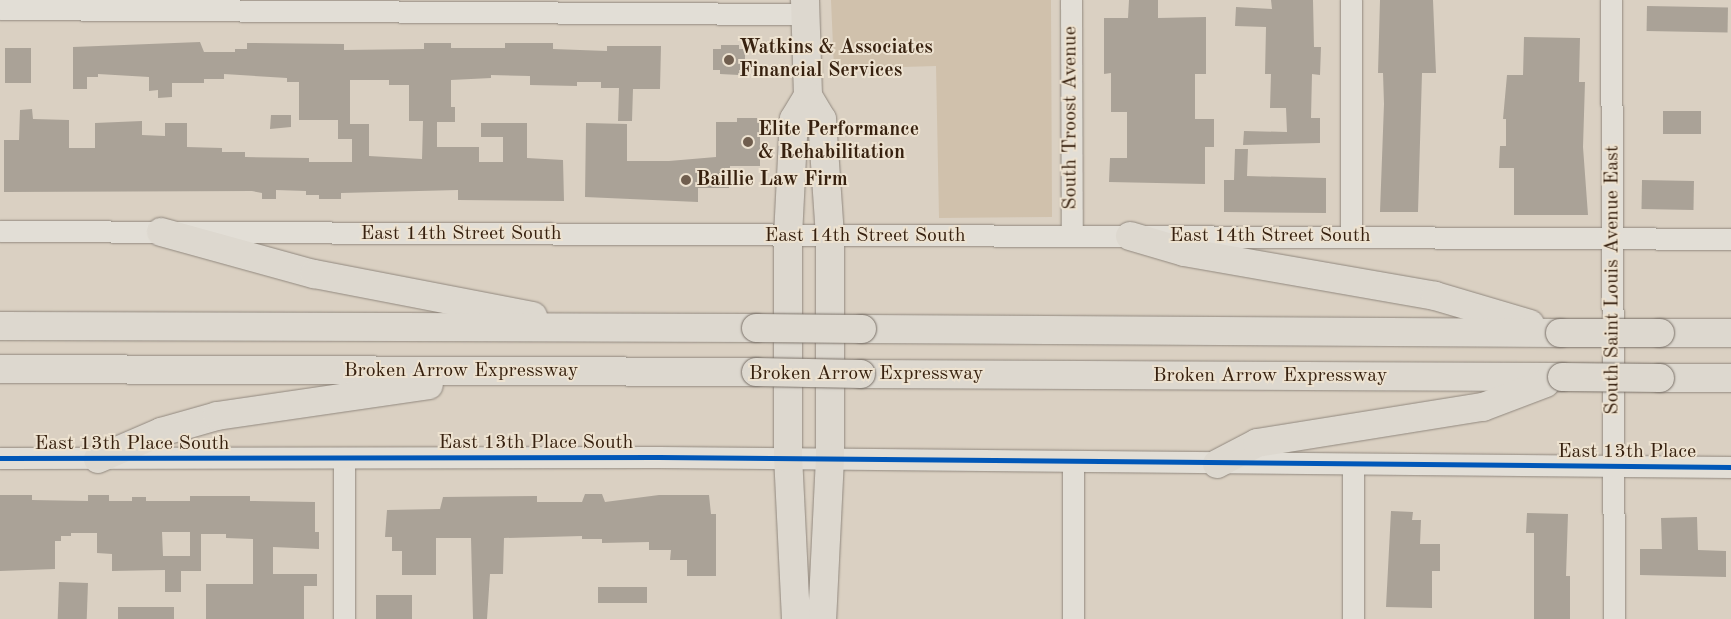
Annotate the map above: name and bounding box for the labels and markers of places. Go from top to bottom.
place label: Watkins & Associates Financial Services [739,36,933,83]
marker: Watkins & Associates Financial Services [723,54,735,66]
place label: Elite Performance & Rehabilitation [758,118,919,165]
marker: Elite Performance & Rehabilitation [742,136,754,148]
place label: Baillie Law Firm [696,168,848,192]
marker: Baillie Law Firm [680,174,692,186]

